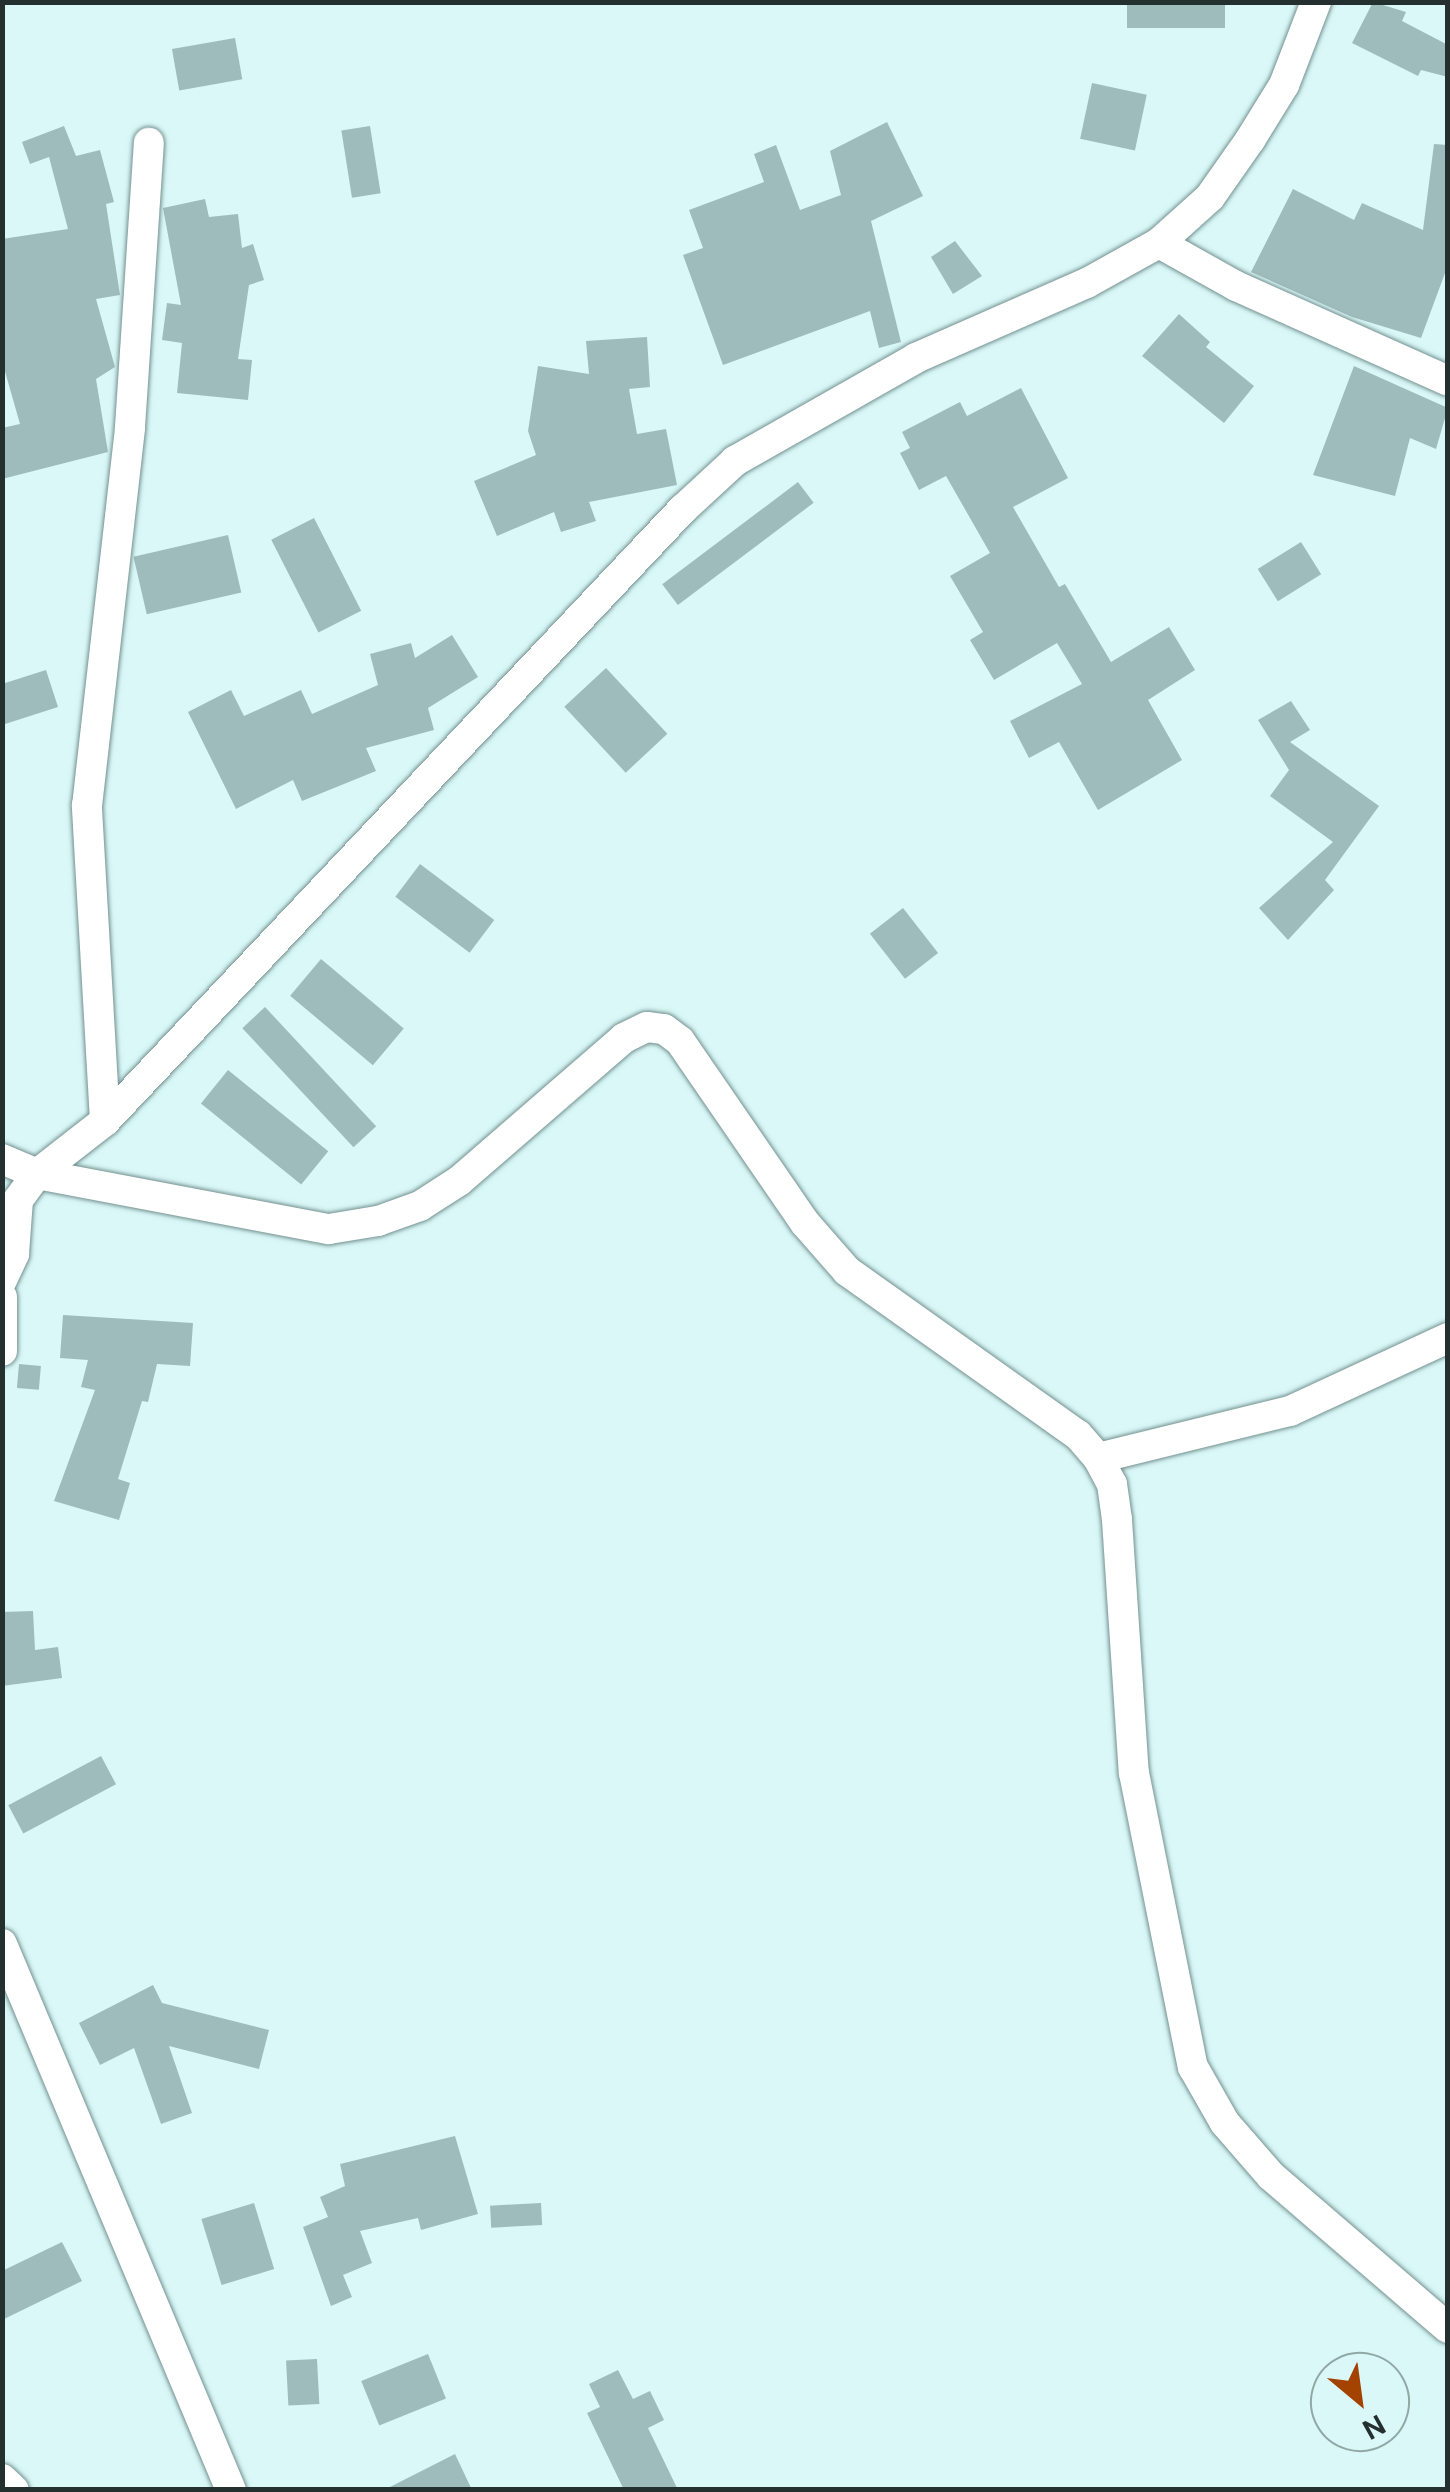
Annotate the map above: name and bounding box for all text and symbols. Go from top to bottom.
north arrow [1310,2352,1410,2452]
text: N [1356,2406,1392,2448]

